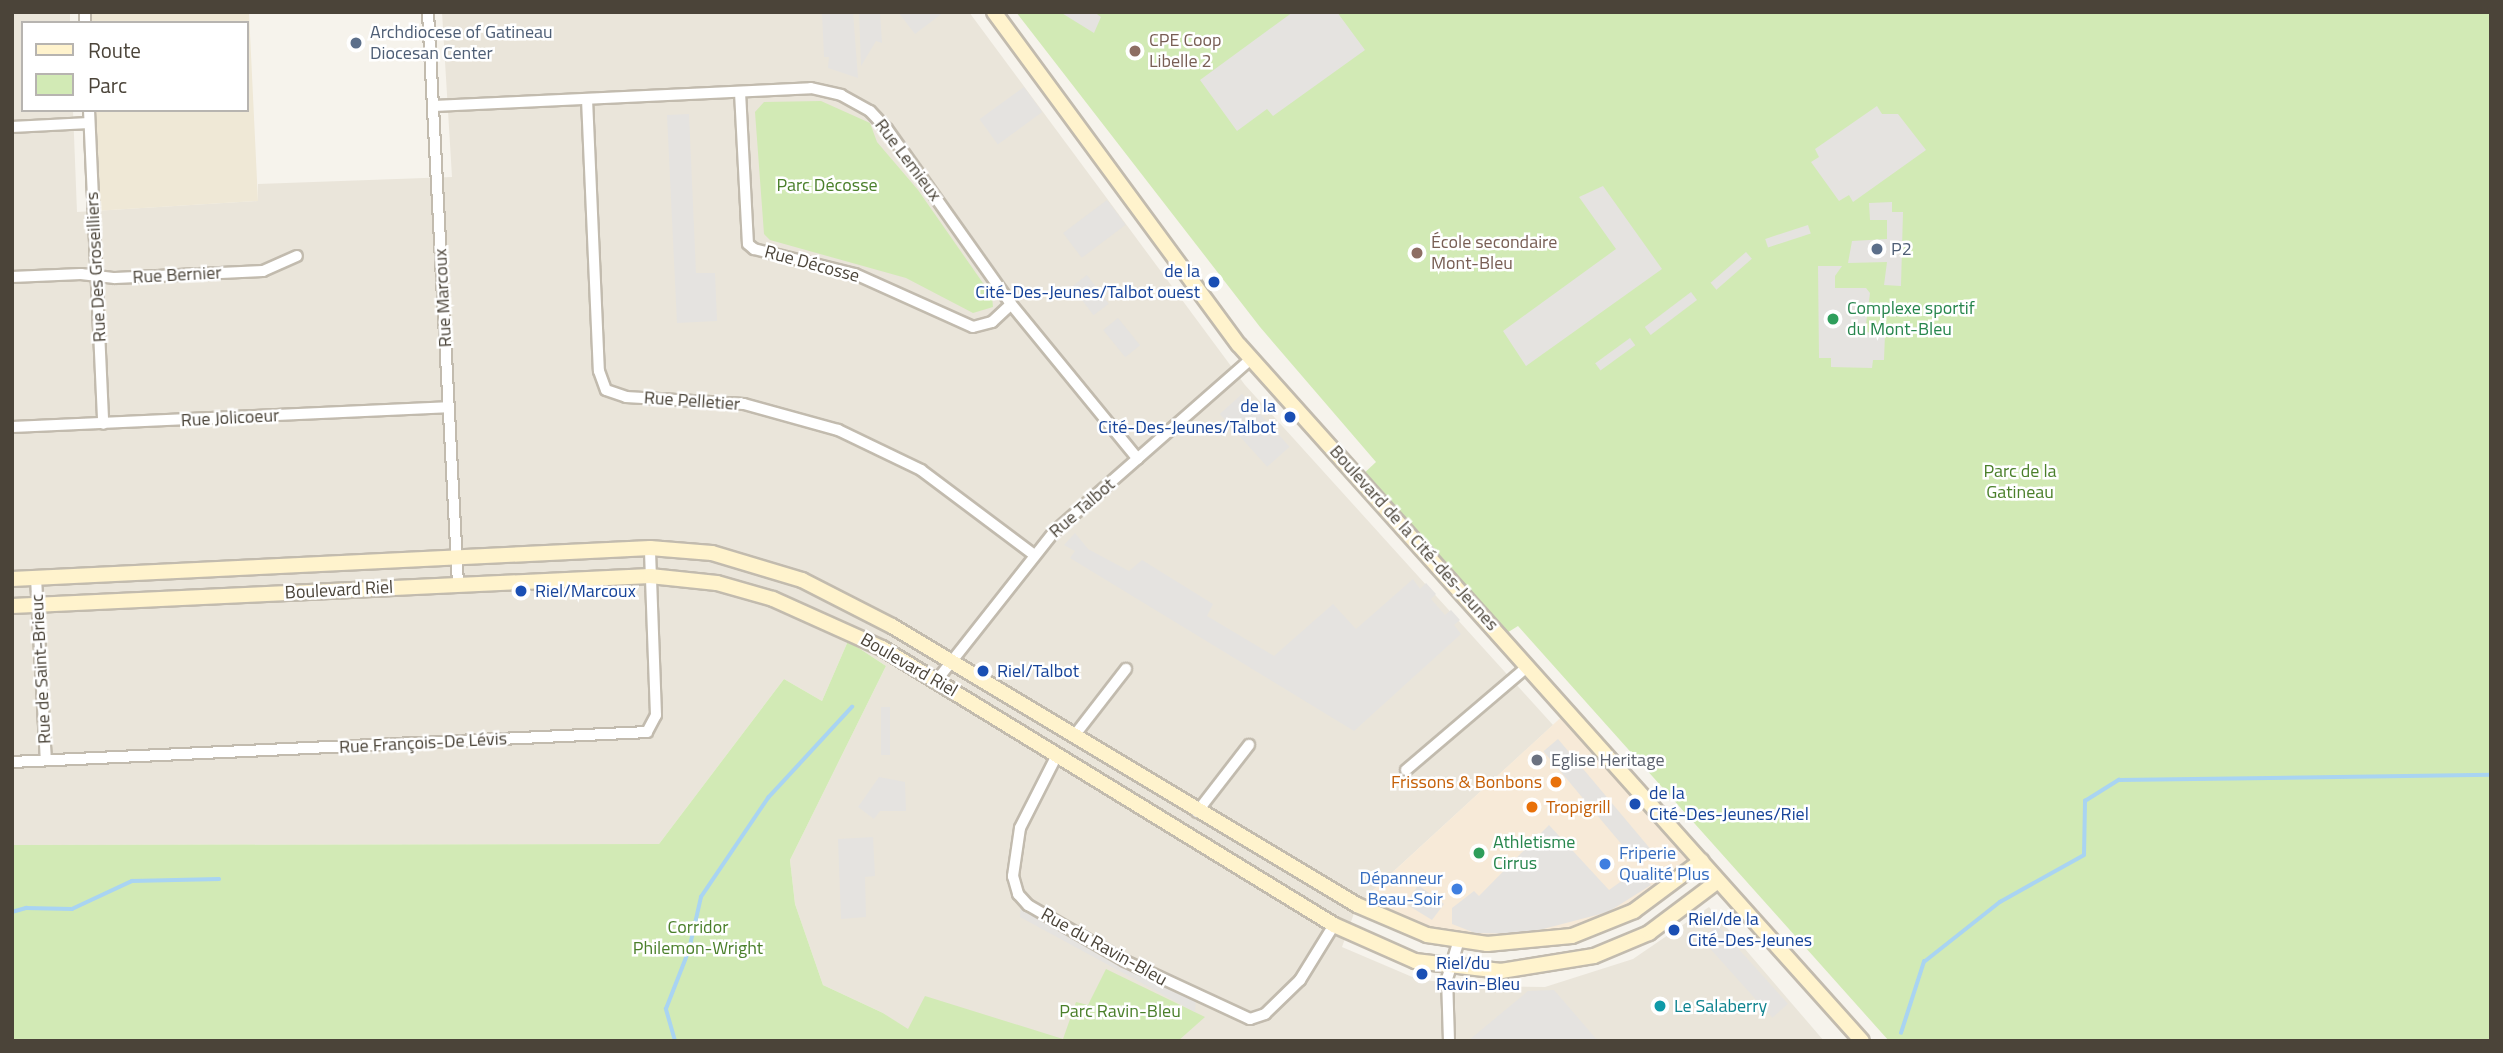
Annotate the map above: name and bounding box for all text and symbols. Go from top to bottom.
legend [21,21,248,112]
place label: Archdiocese of Gatineau Diocesan Center [370,22,553,64]
place label: CPE Coop Libelle 2 [1149,30,1221,72]
text: Route [88,34,141,66]
marker: Archdiocese of Gatineau Diocesan Center [348,35,364,51]
marker: CPE Coop Libelle 2 [1127,43,1143,59]
text: Parc [88,69,127,101]
street label: Rue Lemieux [870,115,946,205]
park label: Parc Décosse [776,174,878,196]
street label: Rue Des Groseilliers [81,191,111,343]
place label: École secondaire Mont-Bleu [1431,232,1557,274]
place label: P2 [1891,238,1912,260]
street label: Rue Décosse [762,241,862,287]
marker: P2 [1869,241,1885,257]
marker: École secondaire Mont-Bleu [1409,245,1425,261]
street label: Rue Marcoux [430,248,456,348]
place label: de la Cité-Des-Jeunes/Talbot ouest [975,261,1200,304]
street label: Rue Bernier [132,262,222,288]
marker: de la Cité-Des-Jeunes/Talbot ouest [1206,274,1222,290]
place label: Complexe sportif du Mont-Bleu [1847,298,1975,340]
marker: Complexe sportif du Mont-Bleu [1825,311,1841,327]
street label: Rue Pelletier [643,387,741,415]
place label: de la Cité-Des-Jeunes/Talbot [1098,396,1276,438]
street label: Rue Jolicoeur [180,405,280,431]
marker: de la Cité-Des-Jeunes/Talbot [1282,409,1298,425]
street label: Boulevard de la Cité-des-Jeunes [1325,441,1503,635]
park label: Parc de la Gatineau [1983,461,2057,504]
street label: Rue Talbot [1045,474,1119,542]
street label: Boulevard Riel [284,576,394,604]
place label: Riel/Marcoux [535,580,636,602]
marker: Riel/Marcoux [513,583,529,599]
street label: Rue de Saint-Brieuc [26,593,56,745]
street label: Boulevard Riel [857,629,961,701]
place label: Riel/Talbot [997,660,1079,682]
marker: Riel/Talbot [975,663,991,679]
street label: Rue François-De Lévis [339,728,507,758]
place label: Eglise Heritage [1551,749,1664,771]
marker: Eglise Heritage [1529,752,1545,768]
place label: Frissons & Bonbons [1391,771,1542,793]
marker: Frissons & Bonbons [1548,774,1564,790]
place label: de la Cité-Des-Jeunes/Riel [1649,783,1809,826]
place label: Tropigrill [1546,796,1611,818]
marker: de la Cité-Des-Jeunes/Riel [1627,796,1643,812]
marker: Tropigrill [1524,799,1540,815]
place label: Athletisme Cirrus [1493,832,1575,874]
place label: Friperie Qualité Plus [1619,843,1710,886]
marker: Athletisme Cirrus [1471,845,1487,861]
marker: Friperie Qualité Plus [1597,856,1613,872]
place label: Dépanneur Beau-Soir [1360,868,1443,910]
marker: Dépanneur Beau-Soir [1449,881,1465,897]
street label: Rue du Ravin-Bleu [1037,903,1171,991]
place label: Riel/de la Cité-Des-Jeunes [1688,909,1812,951]
park label: Corridor Philemon-Wright [633,917,763,960]
marker: Riel/de la Cité-Des-Jeunes [1666,922,1682,938]
place label: Riel/du Ravin-Bleu [1436,953,1520,996]
marker: Riel/du Ravin-Bleu [1414,966,1430,982]
place label: Le Salaberry [1674,995,1767,1017]
marker: Le Salaberry [1652,998,1668,1014]
park label: Parc Ravin-Bleu [1059,1000,1181,1022]

